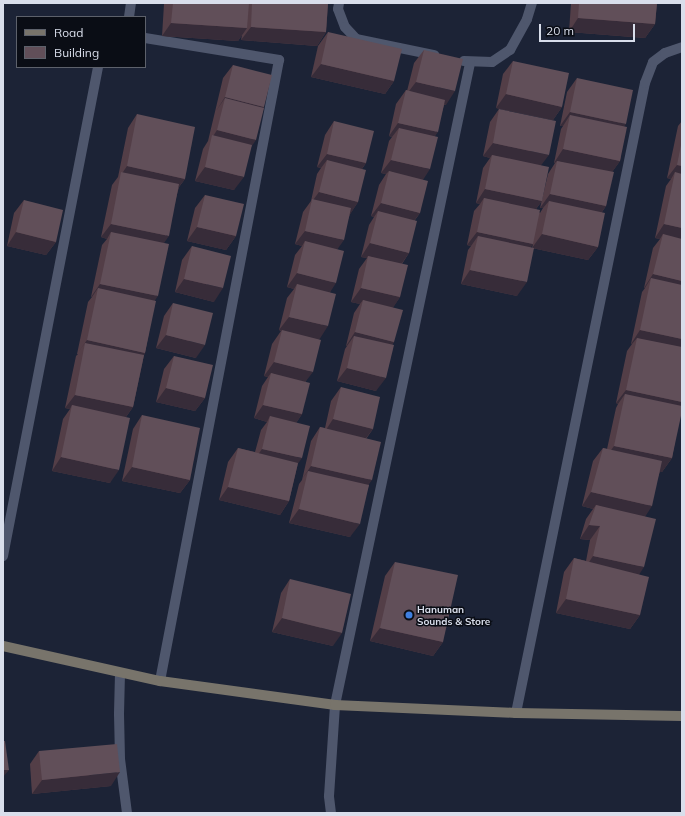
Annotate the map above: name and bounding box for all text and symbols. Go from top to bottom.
legend [16,16,146,68]
scale bar [541,16,637,42]
text: 20 m [546,23,574,38]
text: Road [54,25,83,40]
text: Building [54,45,99,60]
place label: Hanuman Sounds & Store [417,603,490,626]
marker: Hanuman Sounds & Store [404,610,414,620]

